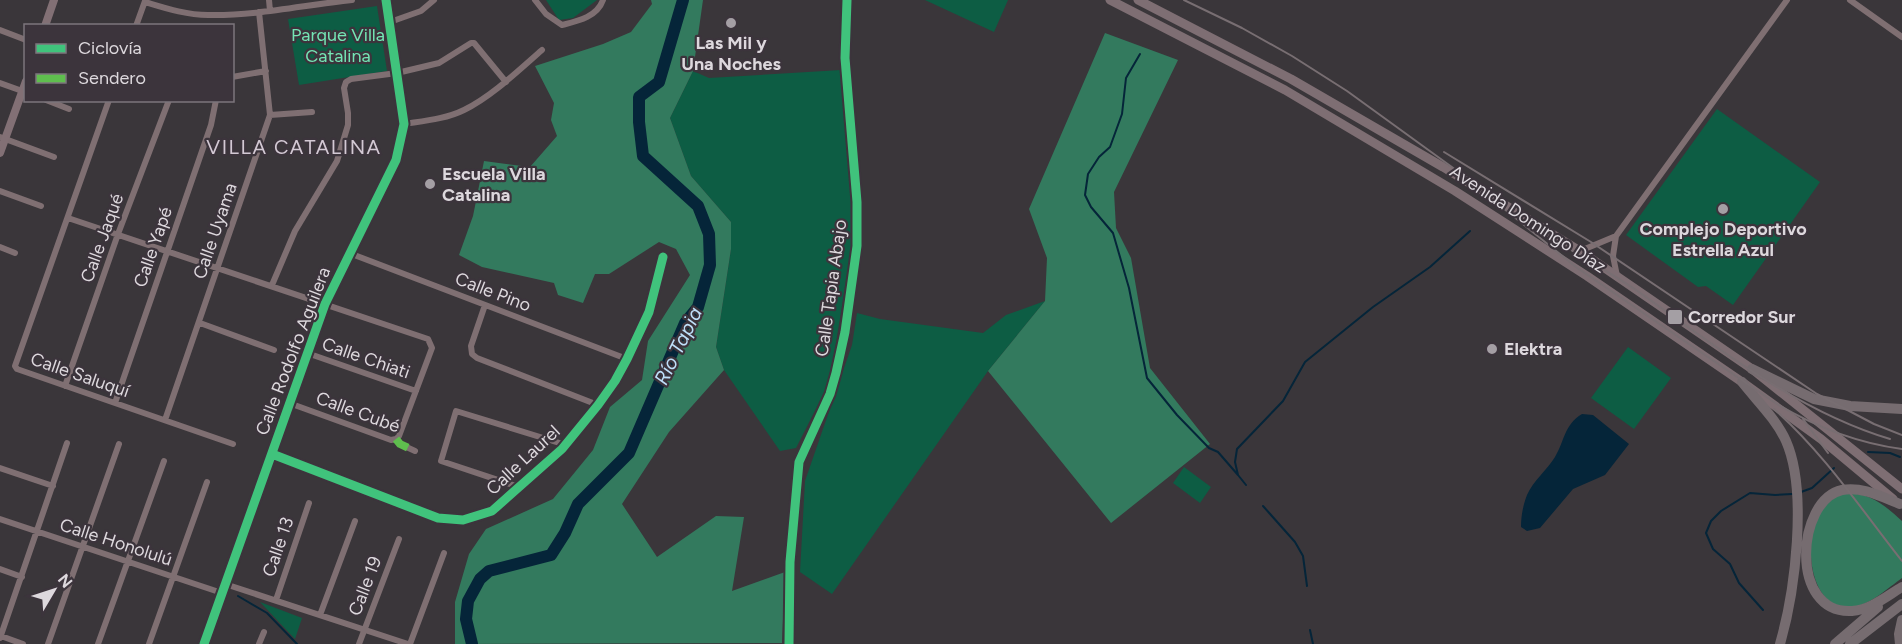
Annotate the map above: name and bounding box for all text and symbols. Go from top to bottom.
marker: Las Mil y Una Noches [724,16,738,30]
legend [24,24,234,102]
park label: Parque Villa Catalina [291,24,385,67]
place label: Las Mil y Una Noches [681,32,781,75]
text: Ciclovía [78,37,142,59]
text: Sendero [78,67,146,89]
district label: VILLA CATALINA [206,135,382,159]
street label: Avenida Domingo Díaz [1446,160,1610,278]
place label: Escuela Villa Catalina [442,163,545,206]
marker: Escuela Villa Catalina [423,177,437,191]
street label: Calle Uyama [188,180,242,282]
street label: Calle Jaqué [76,190,128,286]
marker: Complejo Deportivo Estrella Azul [1716,202,1730,216]
street label: Calle Yapé [129,204,177,290]
street label: Calle Tapia Abajo [811,218,851,358]
place label: Complejo Deportivo Estrella Azul [1639,218,1807,261]
street label: Calle Rodolfo Aguilera [251,264,335,438]
street label: Calle Pino [452,267,534,317]
water label: Río Tapia [649,303,707,389]
place label: Corredor Sur [1688,306,1796,328]
marker: Corredor Sur [1666,308,1684,326]
street label: Calle Chiati [319,333,413,383]
place label: Elektra [1504,338,1562,360]
marker: Elektra [1485,342,1499,356]
street label: Calle Saluquí [28,348,133,402]
street label: Calle Cubé [313,387,403,437]
street label: Calle Laurel [482,420,564,500]
street label: Calle Honolulú [57,513,175,571]
street label: Calle 13 [258,514,298,580]
street label: Calle 19 [344,553,386,619]
north arrow [24,560,84,620]
text: N [54,570,77,592]

